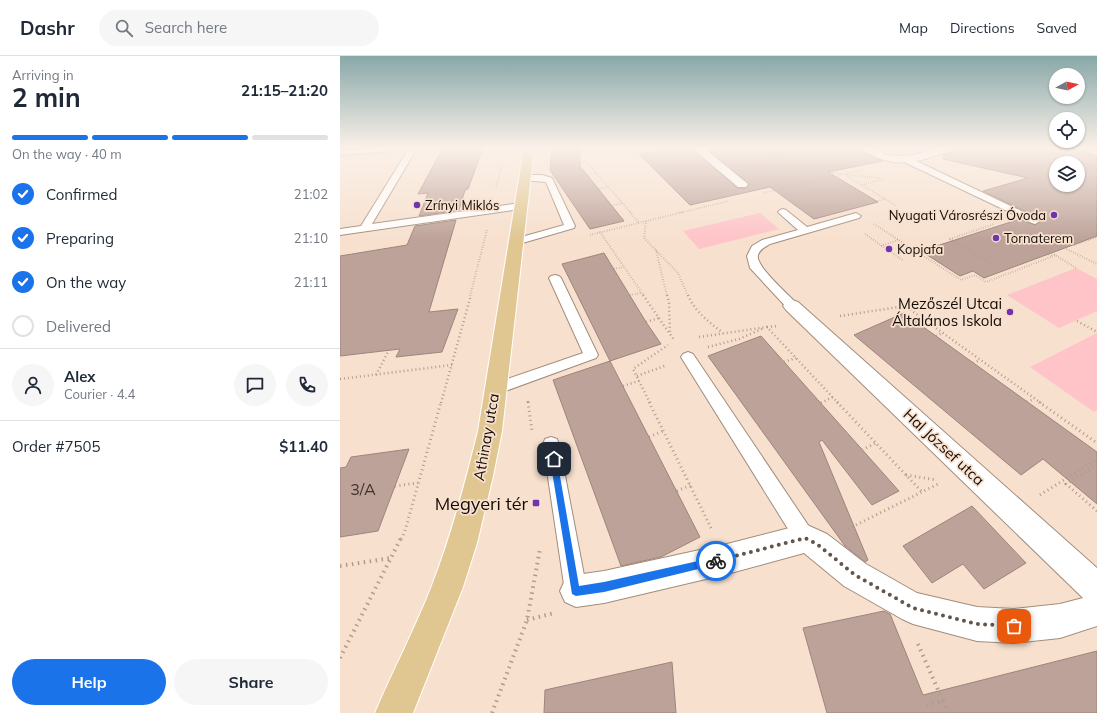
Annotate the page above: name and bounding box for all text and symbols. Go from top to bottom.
search box [99,10,379,46]
text: Dashr [20,16,75,40]
icon: search [113,17,135,39]
text: Search here [145,18,227,37]
text: Map [899,19,928,37]
text: Directions [950,19,1015,37]
text: Saved [1037,19,1077,37]
text: Arriving in [12,67,74,83]
north arrow [1049,68,1085,104]
map controls [1049,68,1085,192]
text: 2 min [12,81,81,114]
text: 21:15–21:20 [241,81,328,100]
button: locate [1049,112,1085,148]
text: On the way · 40 m [12,146,122,162]
button: layers [1049,156,1085,192]
icon: check [12,183,34,205]
text: Confirmed [46,185,117,204]
text: 21:02 [294,186,328,202]
place label: Zrínyi Miklós [425,197,499,213]
marker: Zrínyi Miklós [412,200,422,210]
place label: Nyugati Városrészi Óvoda [889,207,1046,223]
marker: Nyugati Városrészi Óvoda [1049,210,1059,220]
icon: check [12,227,34,249]
text: Preparing [46,229,114,248]
text: 21:10 [294,230,328,246]
place label: Tornaterem [1004,230,1073,246]
marker: Tornaterem [991,233,1001,243]
place label: Kopjafa [897,241,943,257]
marker: Kopjafa [884,244,894,254]
icon: check [12,271,34,293]
text: On the way [46,273,126,292]
text: 21:11 [294,274,328,290]
place label: Mezőszél Utcai Általános Iskola [892,294,1002,330]
marker: Mezőszél Utcai Általános Iskola [1005,307,1015,317]
text: Delivered [46,317,111,336]
button: person [12,364,54,406]
button: chat [234,364,276,406]
button: phone [286,364,328,406]
text: Alex [64,367,96,386]
text: Courier · 4.4 [64,386,135,402]
street label: Athinay utca [469,392,503,482]
street label: Hal József utca [900,405,988,489]
text: Order #7505 [12,437,100,456]
text: $11.40 [279,437,328,456]
pin [537,442,571,476]
icon: home [543,448,565,470]
house number: 3/A [350,479,376,499]
place label: Megyeri tér [435,492,528,515]
marker: Megyeri tér [531,498,541,508]
courier [696,541,736,581]
icon: bike [705,550,727,572]
pin [997,609,1031,643]
icon: bag [1003,615,1025,637]
button: Help [12,659,166,705]
button: Share [174,659,328,705]

